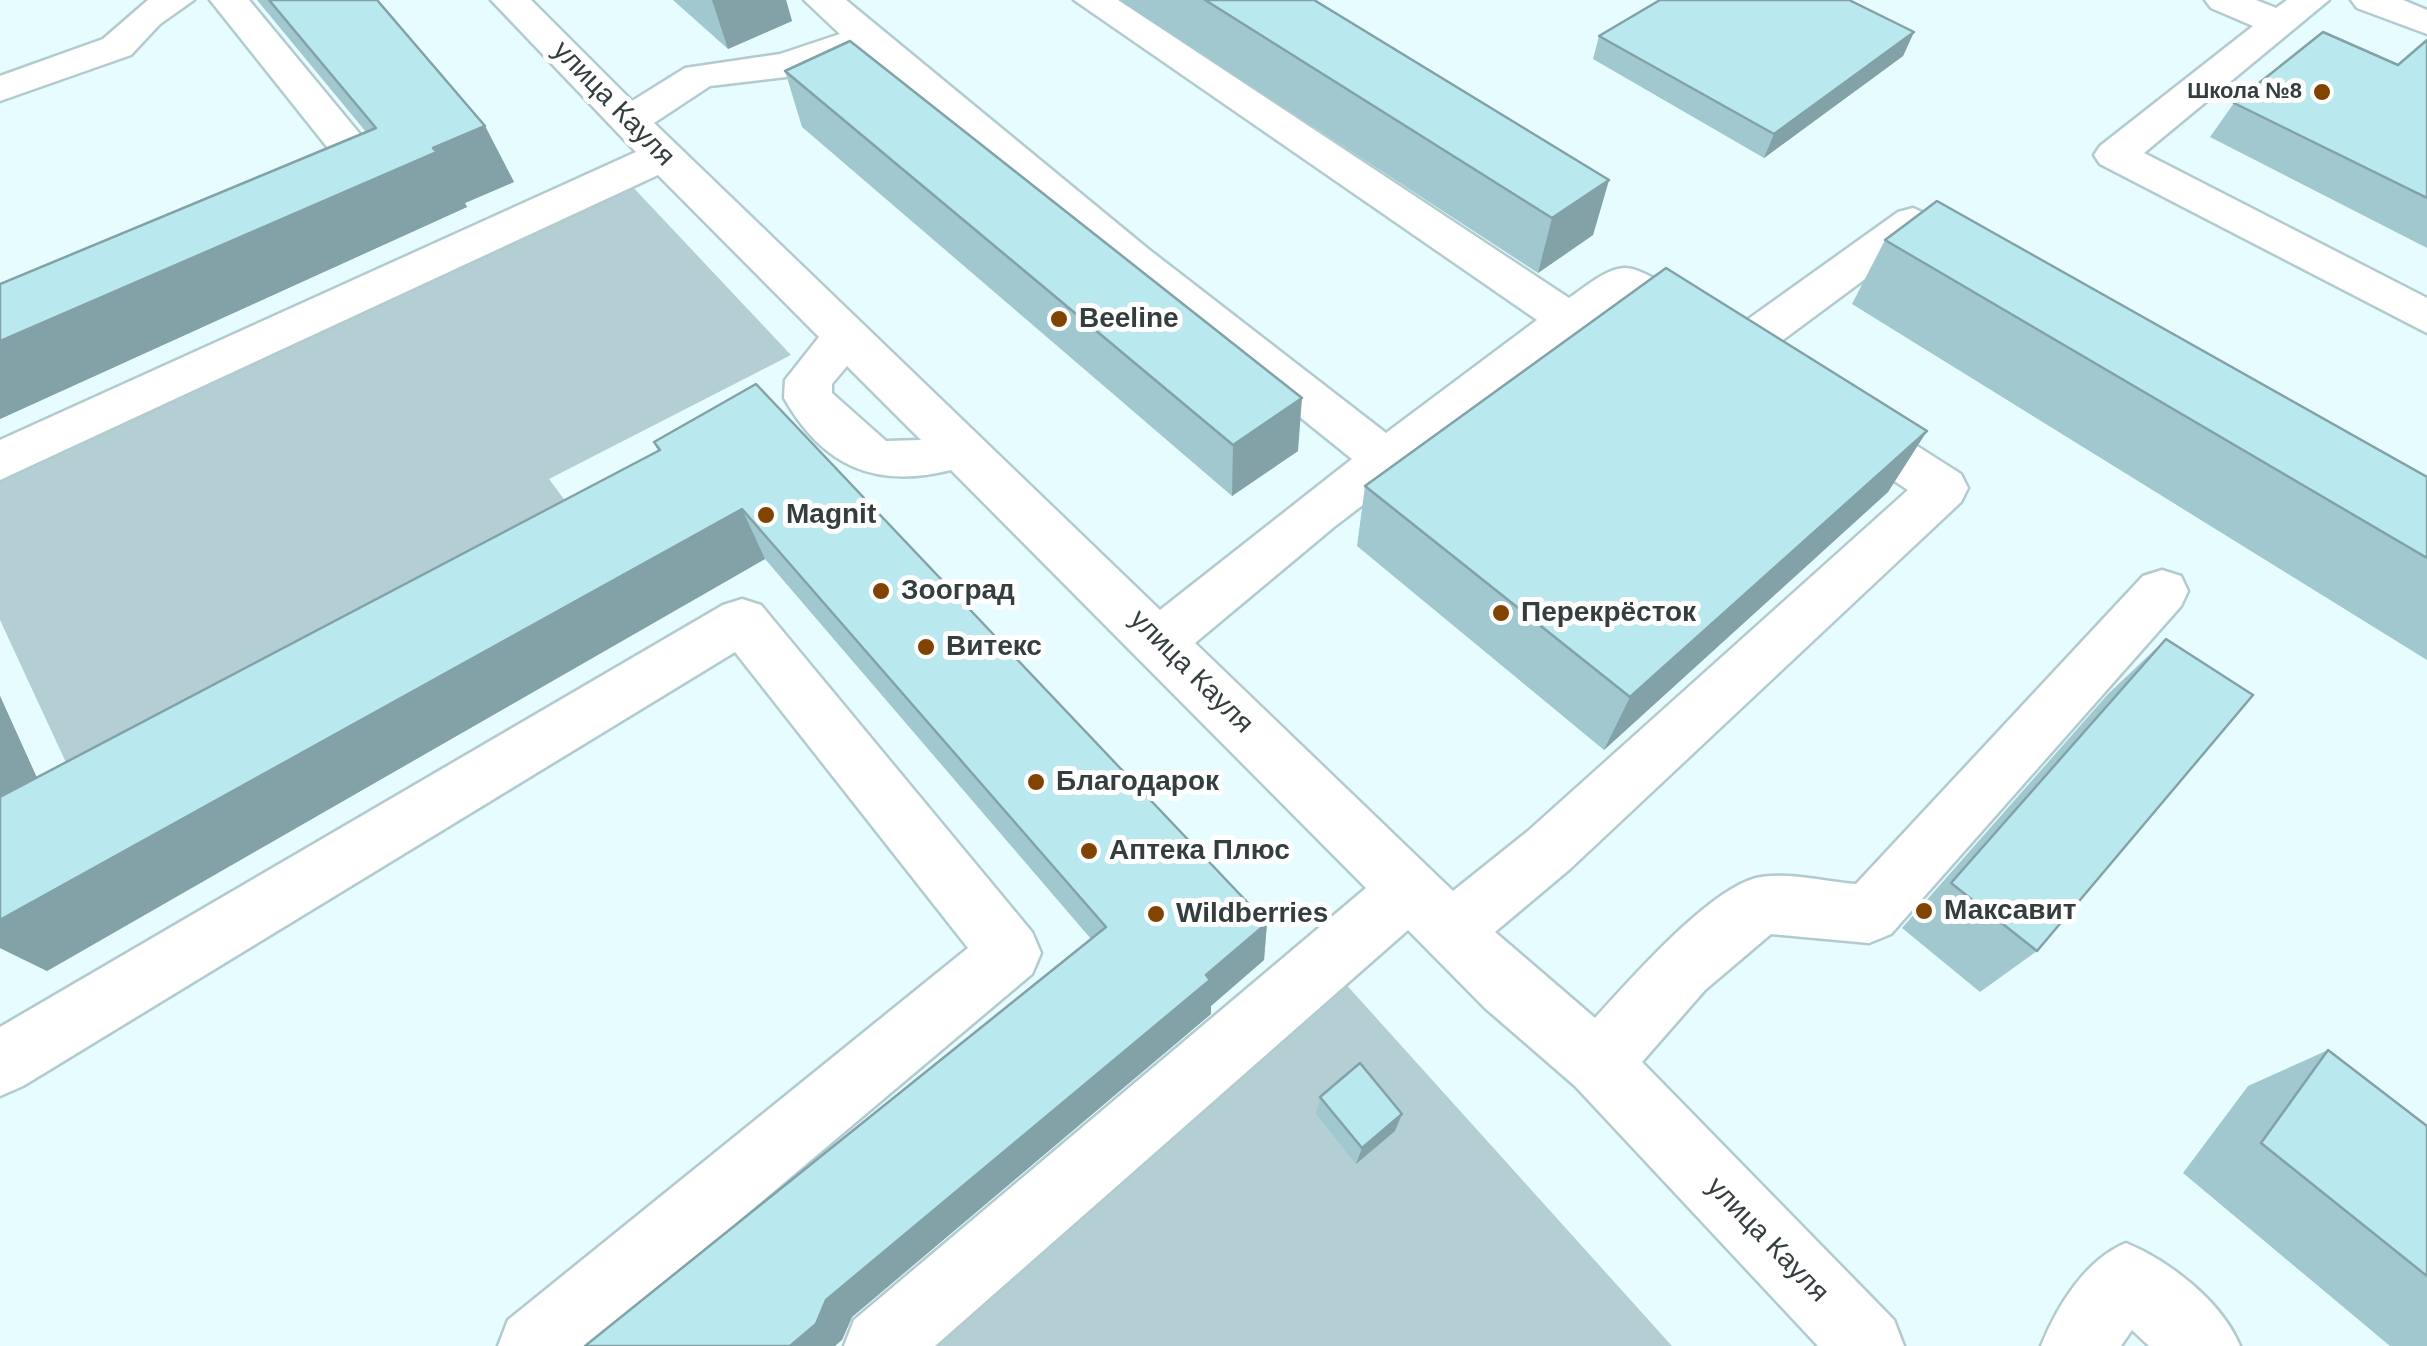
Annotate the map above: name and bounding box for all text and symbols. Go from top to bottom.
street label: улица Кауля [545,34,681,174]
place label: Школа №8 [2187,79,2302,105]
marker: Школа №8 [2311,81,2333,103]
place label: Beeline [1079,302,1179,336]
marker: Beeline [1048,308,1070,330]
place label: Magnit [786,498,876,532]
marker: Magnit [755,504,777,526]
place label: Зооград [901,574,1015,608]
marker: Зооград [870,580,892,602]
place label: Перекрёсток [1521,596,1696,630]
marker: Перекрёсток [1490,602,1512,624]
street label: улица Кауля [1122,603,1260,741]
place label: Витекс [946,630,1042,664]
marker: Витекс [915,636,937,658]
place label: Благодарок [1056,765,1219,799]
marker: Благодарок [1025,771,1047,793]
place label: Аптека Плюс [1109,834,1290,868]
marker: Аптека Плюс [1078,840,1100,862]
place label: Максавит [1944,894,2077,928]
place label: Wildberries [1176,897,1328,931]
marker: Максавит [1913,900,1935,922]
marker: Wildberries [1145,903,1167,925]
street label: улица Кауля [1699,1170,1835,1310]

